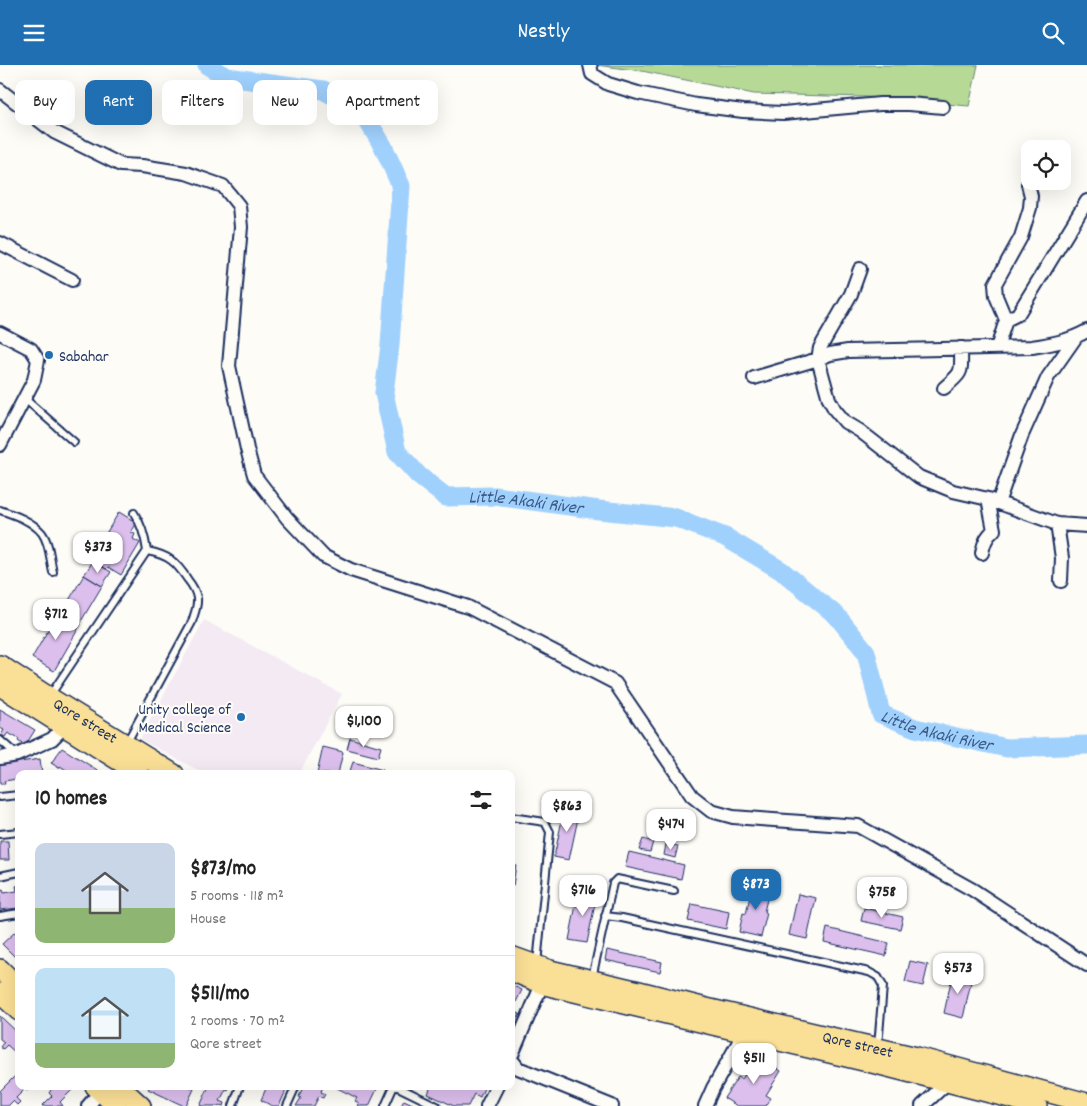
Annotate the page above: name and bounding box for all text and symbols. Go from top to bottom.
text: Nestly [517,17,570,48]
icon: menu [20,19,48,47]
icon: search [1039,19,1067,47]
chip: Buy [15,80,75,125]
chip: Rent [85,80,152,125]
chip: Filters [162,80,243,125]
chip: New [253,80,317,125]
chip: Apartment [327,80,438,125]
map controls [1021,140,1071,190]
button: locate [1021,140,1071,190]
place label: Sabahar [59,346,109,369]
marker: Sabahar [43,349,55,361]
water label: Little Akaki River [468,486,586,523]
pin: $373 [68,531,128,574]
text: $373 [84,536,112,559]
pin: $712 [26,599,86,641]
text: $712 [44,603,68,626]
street label: Qore street [48,693,121,751]
place label: Unity college of Medical Science [138,699,231,740]
pin: $1,100 [323,705,405,748]
water label: Little Akaki River [876,705,997,760]
text: $1,100 [346,710,382,733]
marker: Unity college of Medical Science [235,711,247,723]
text: 10 homes [35,785,107,815]
icon: filters [467,786,495,814]
pin: $863 [537,791,597,833]
text: $863 [552,795,582,818]
pin: $474 [641,809,701,851]
text: $474 [657,813,685,836]
text: $873/mo [190,855,256,885]
icon: home [75,863,135,923]
pin: $873 [726,869,786,911]
text: $873 [742,873,770,896]
pin: $716 [553,875,613,917]
pin: $758 [852,877,912,919]
text: $716 [570,879,596,902]
text: $758 [868,881,896,904]
text: 5 rooms · 118 m² [190,885,284,908]
text: House [190,908,226,931]
pin: $573 [928,953,988,995]
text: $573 [944,957,972,980]
text: $511/mo [190,980,249,1010]
icon: home [75,988,135,1048]
text: 2 rooms · 70 m² [190,1010,285,1033]
street label: Qore street [820,1026,895,1065]
text: Qore street [190,1033,262,1056]
pin: $511 [724,1043,784,1085]
text: $511 [743,1047,765,1070]

